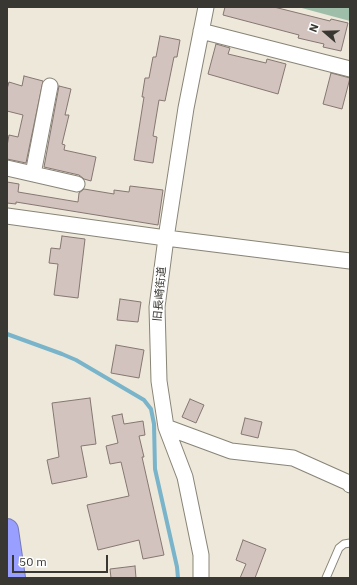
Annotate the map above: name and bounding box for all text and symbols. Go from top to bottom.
north arrow [305,12,345,52]
text: N [306,22,322,34]
street label: 旧長崎街道 [151,266,169,322]
scale bar [14,547,110,573]
text: 50 m [19,554,47,569]

